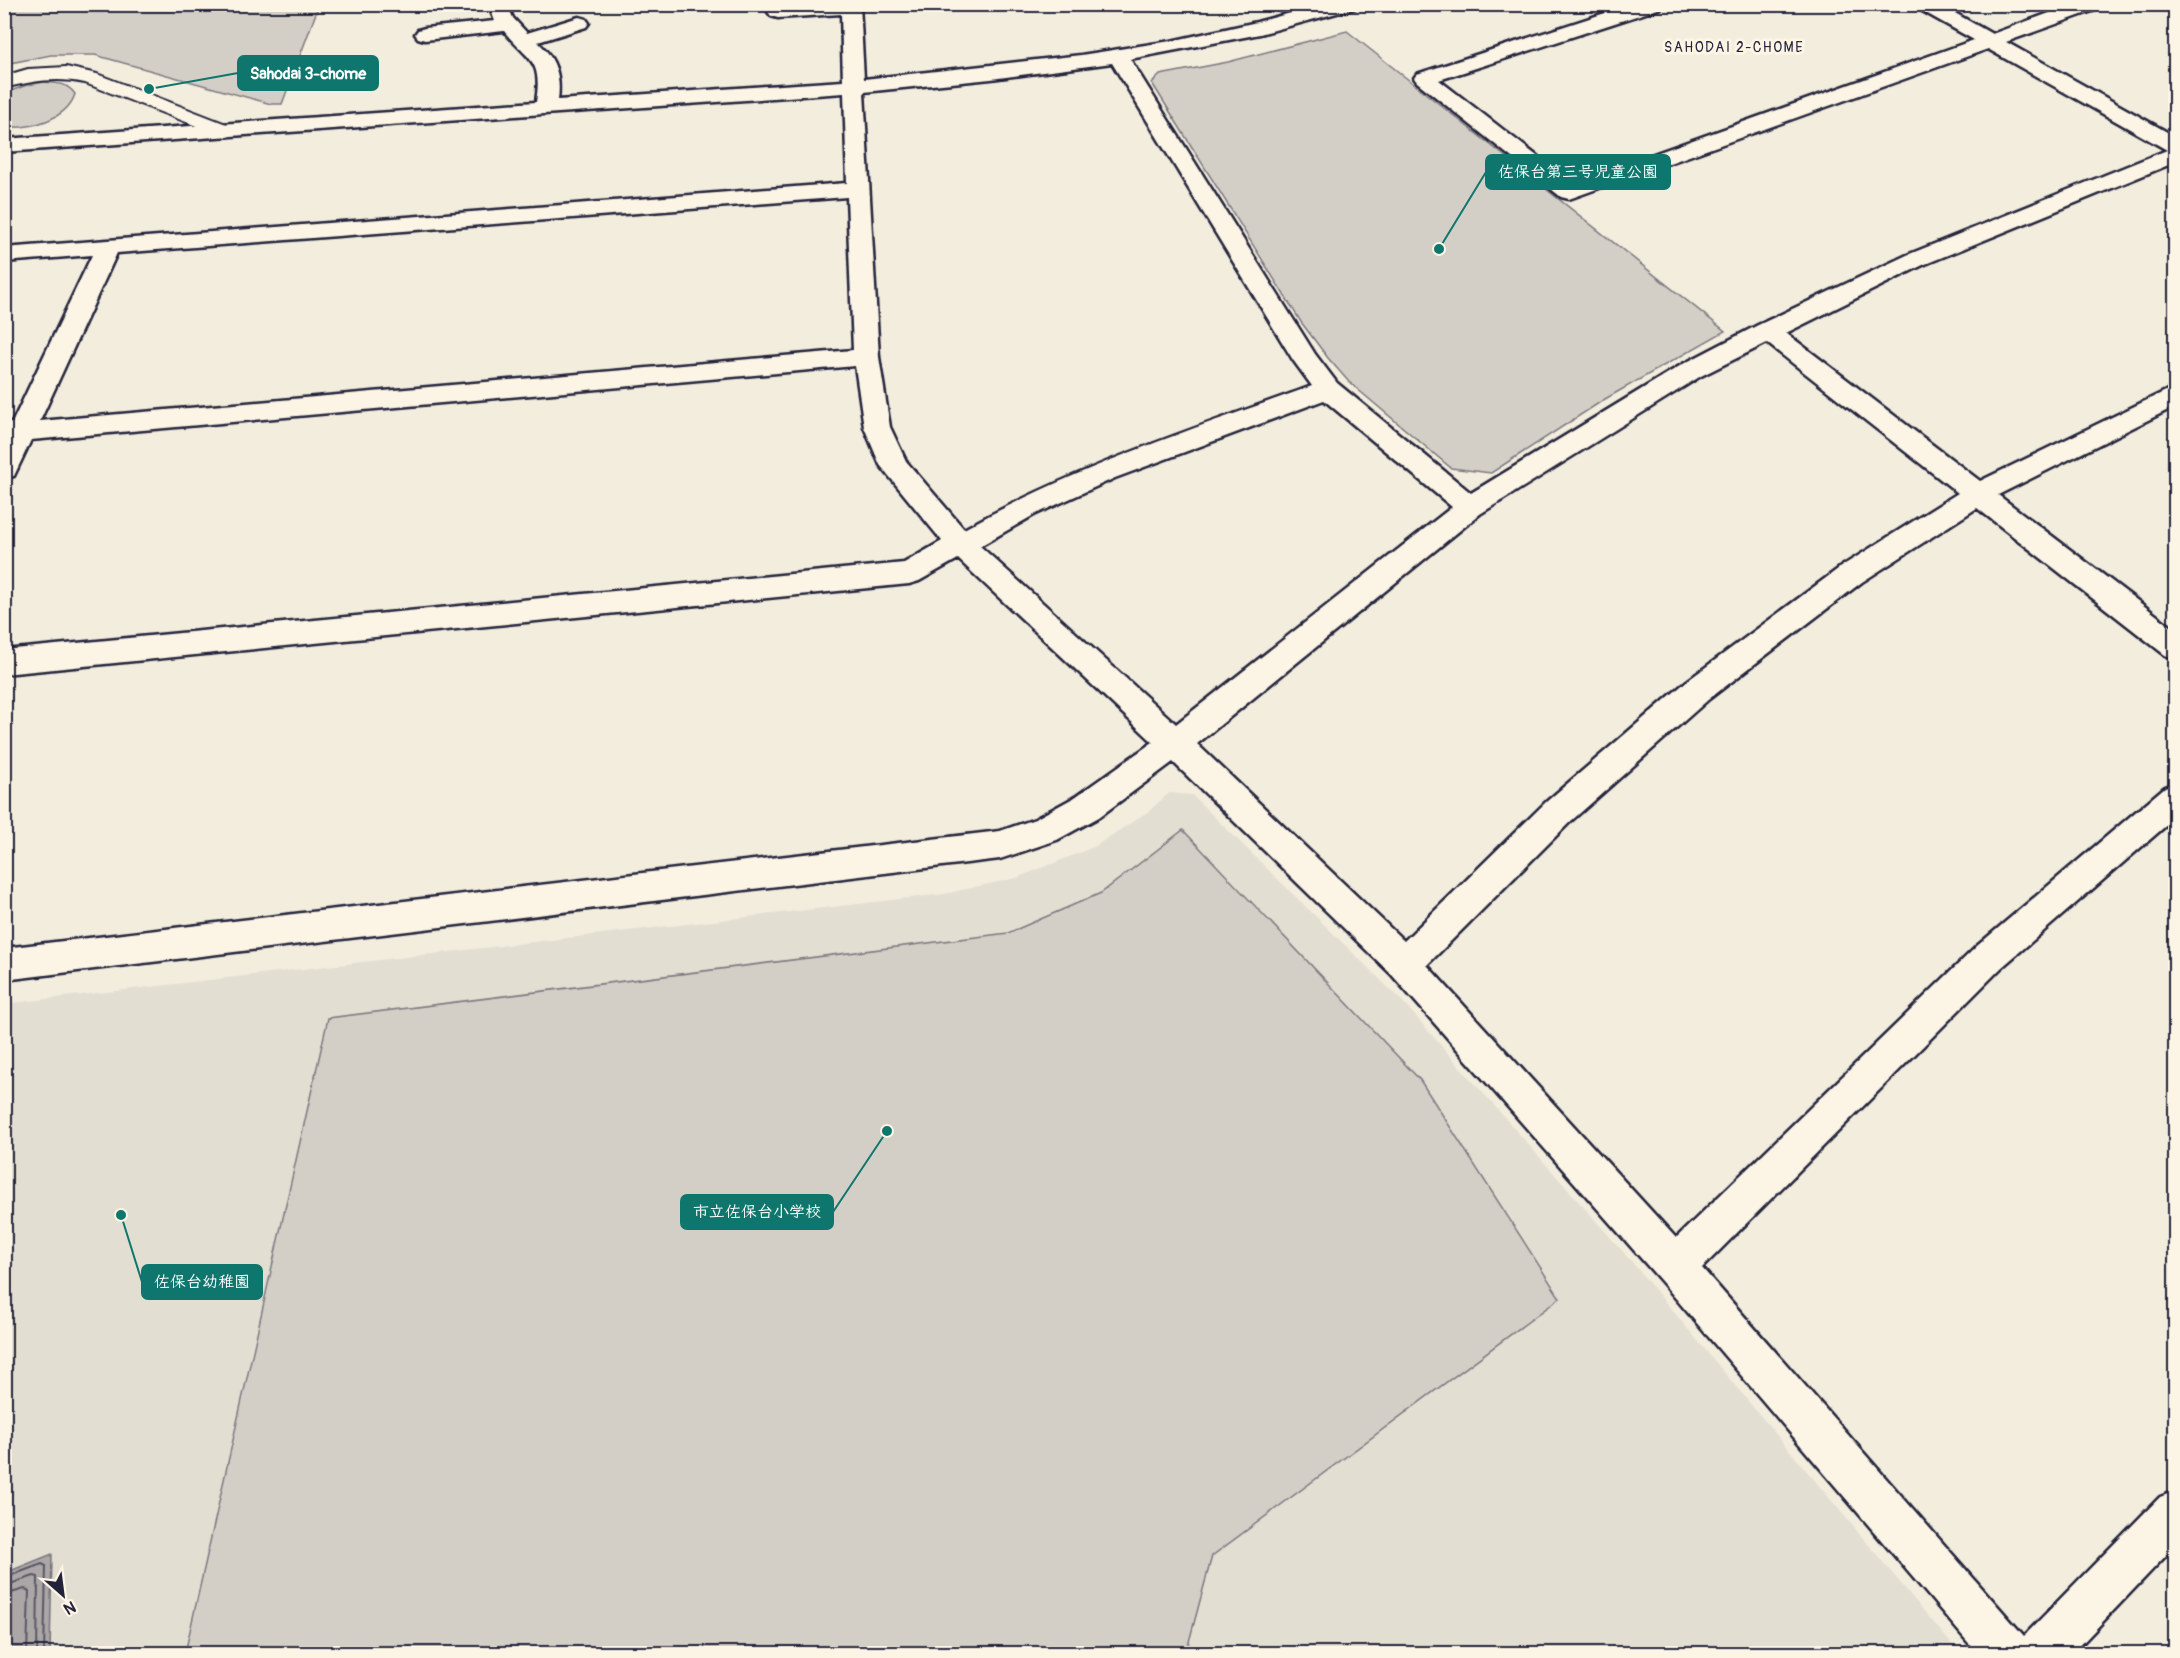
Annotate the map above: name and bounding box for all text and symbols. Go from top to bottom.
district label: SAHODAI 2-CHOME [1664,39,1804,56]
callout: Sahodai 3-chome [238,56,378,90]
text: Sahodai 3-chome [250,64,367,84]
callout: 佐保台第三号児童公園 [1486,155,1670,189]
text: 佐保台第三号児童公園 [1498,162,1658,182]
callout: 市立佐保台小学校 [681,1195,833,1229]
text: 市立佐保台小学校 [693,1202,821,1222]
callout: 佐保台幼稚園 [142,1265,262,1299]
text: 佐保台幼稚園 [154,1272,250,1292]
north arrow [33,1565,93,1625]
text: N [60,1596,79,1619]

